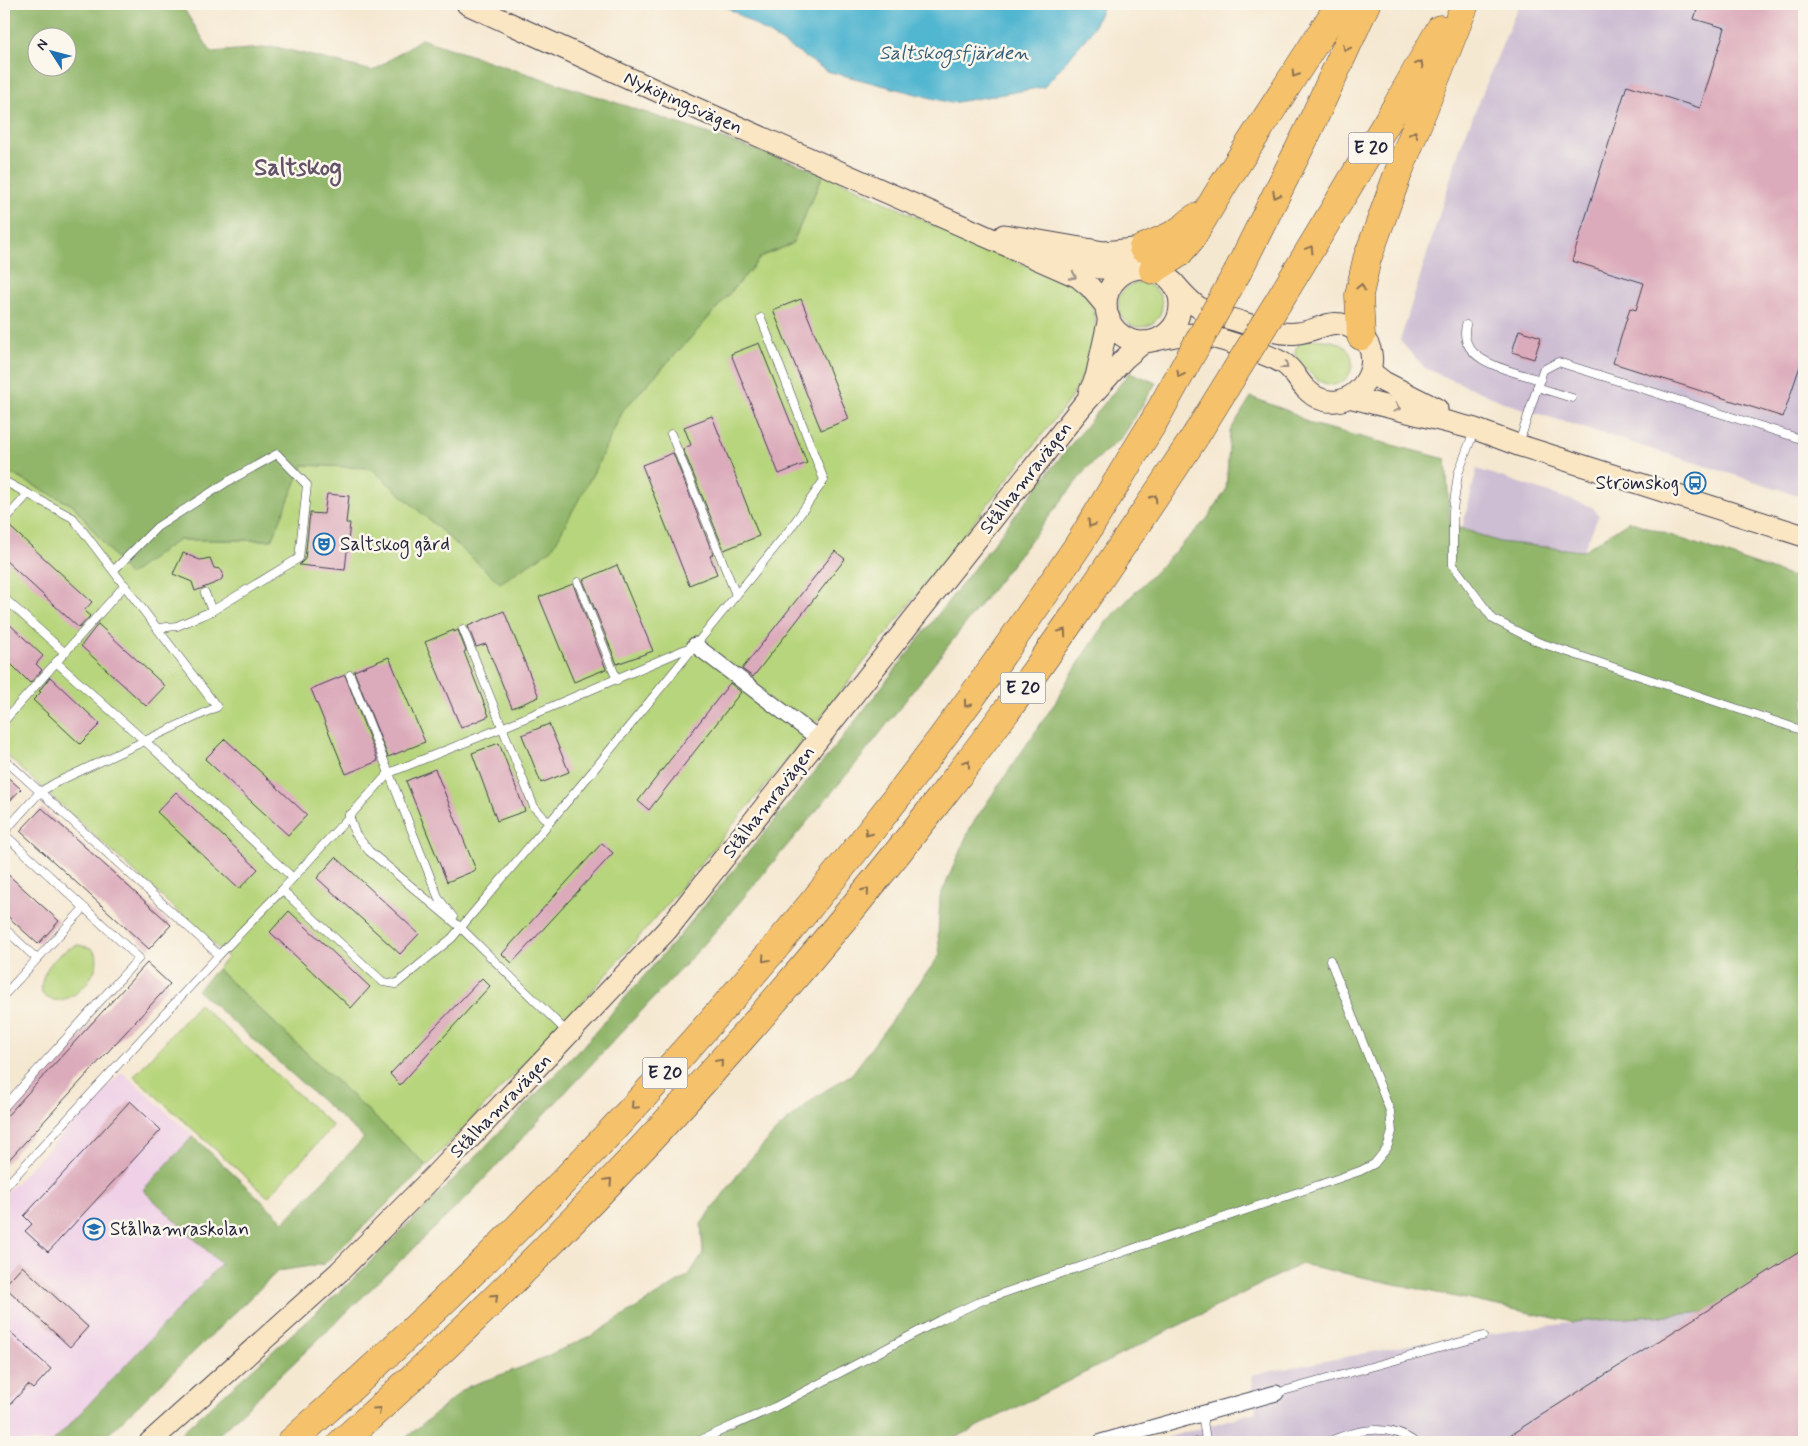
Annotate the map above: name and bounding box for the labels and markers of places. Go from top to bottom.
place label: Strömskog [1595,471,1679,497]
bus stop icon: Strömskog [1683,471,1707,495]
theatre icon: Saltskog gård [312,532,336,556]
place label: Saltskog gård [340,532,450,559]
school or university icon: Stålhamraskolan [82,1217,106,1241]
place label: Stålhamraskolan [110,1217,249,1242]

